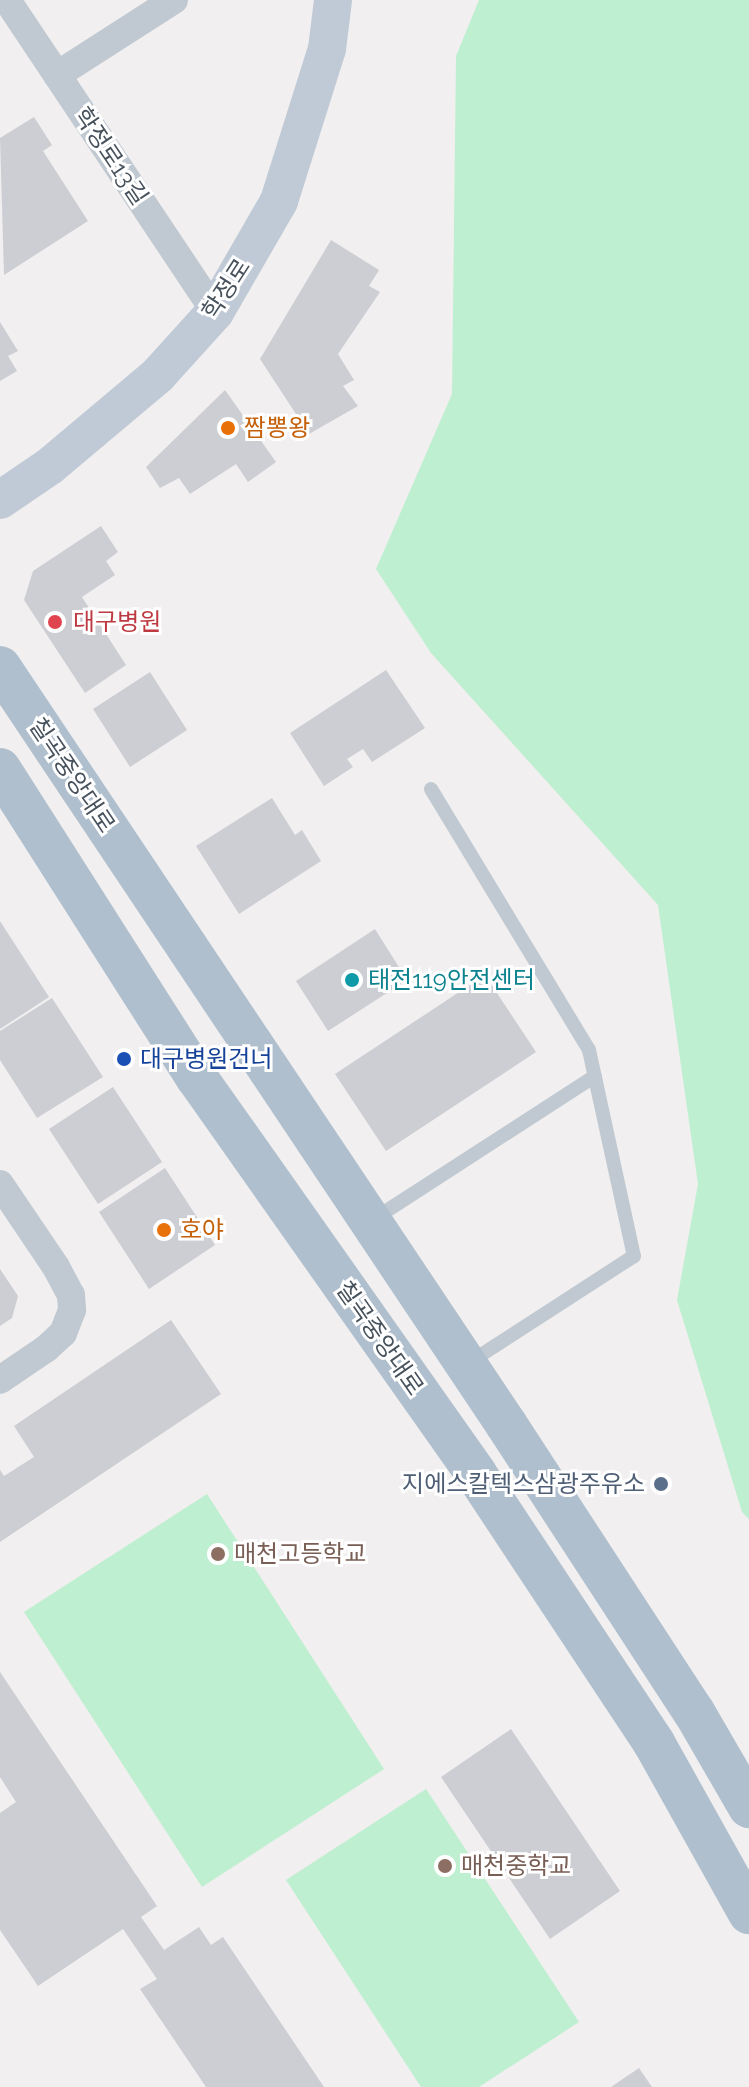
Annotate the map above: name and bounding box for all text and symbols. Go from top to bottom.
street label: 학정로13길 [68,102,154,210]
street label: 학정로 [196,253,256,325]
place label: 짬뽕왕 [244,414,310,442]
marker: 짬뽕왕 [219,419,237,437]
place label: 대구병원 [73,608,161,636]
marker: 대구병원 [44,611,66,633]
street label: 칠곡중앙대로 [23,712,121,838]
place label: 태전119안전센터 [368,966,535,994]
marker: 태전119안전센터 [343,971,361,989]
place label: 대구병원건너 [140,1045,272,1073]
marker: 대구병원건너 [115,1050,133,1068]
place label: 호야 [180,1216,224,1244]
marker: 호야 [155,1221,173,1239]
street label: 칠곡중앙대로 [330,1275,430,1401]
place label: 지에스칼텍스삼광주유소 [402,1470,645,1498]
marker: 지에스칼텍스삼광주유소 [652,1475,670,1493]
place label: 매천고등학교 [234,1540,366,1568]
marker: 매천고등학교 [209,1545,227,1563]
place label: 매천중학교 [461,1852,571,1880]
marker: 매천중학교 [436,1857,454,1875]

